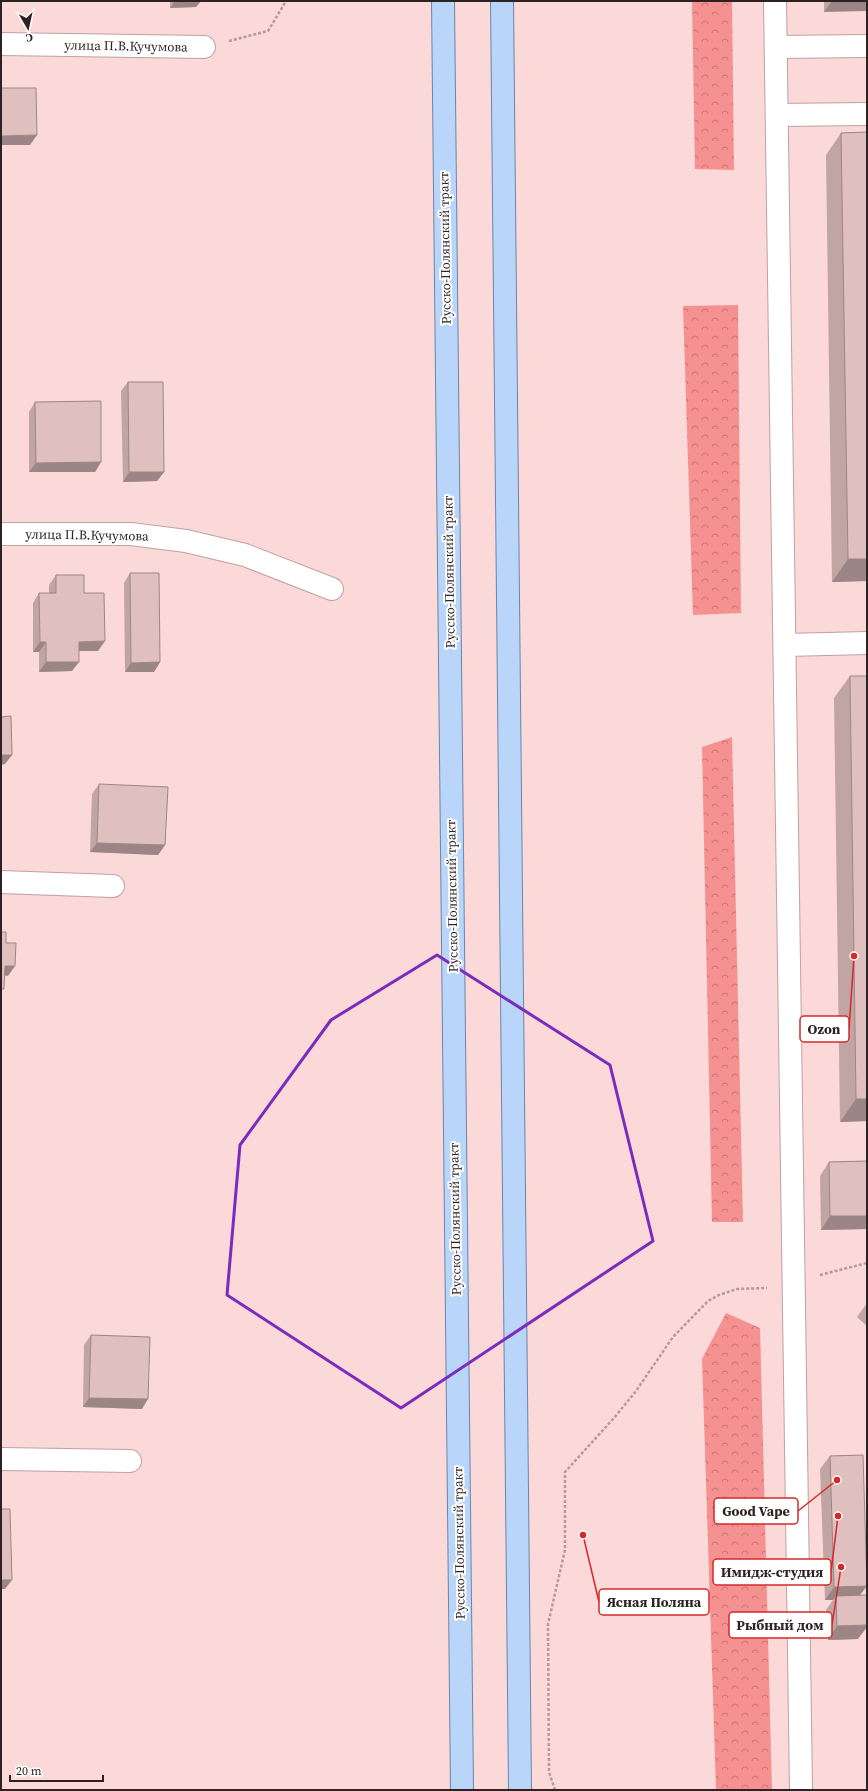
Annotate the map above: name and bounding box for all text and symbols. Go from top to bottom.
north arrow [8,8,48,48]
text: С [25,29,34,45]
street label: улица П.В.Кучумова [64,36,188,56]
street label: Русско-Полянский тракт [435,171,455,324]
street label: Русско-Полянский тракт [439,495,459,648]
street label: улица П.В.Кучумова [25,525,149,545]
street label: Русско-Полянский тракт [442,819,462,972]
callout: Ozon [800,1016,849,1042]
text: Ozon [808,1019,841,1039]
street label: Русско-Полянский тракт [445,1142,465,1295]
street label: Русско-Полянский тракт [449,1466,469,1619]
callout: Good Vape [714,1498,798,1524]
text: Good Vape [722,1501,790,1521]
callout: Имидж-студия [713,1559,831,1585]
text: Имидж-студия [721,1562,823,1582]
callout: Ясная Поляна [599,1589,709,1615]
text: Ясная Поляна [607,1592,702,1612]
callout: Рыбный дом [729,1612,832,1638]
text: Рыбный дом [736,1615,824,1635]
scale bar [10,1757,103,1783]
text: 20 m [16,1763,42,1779]

